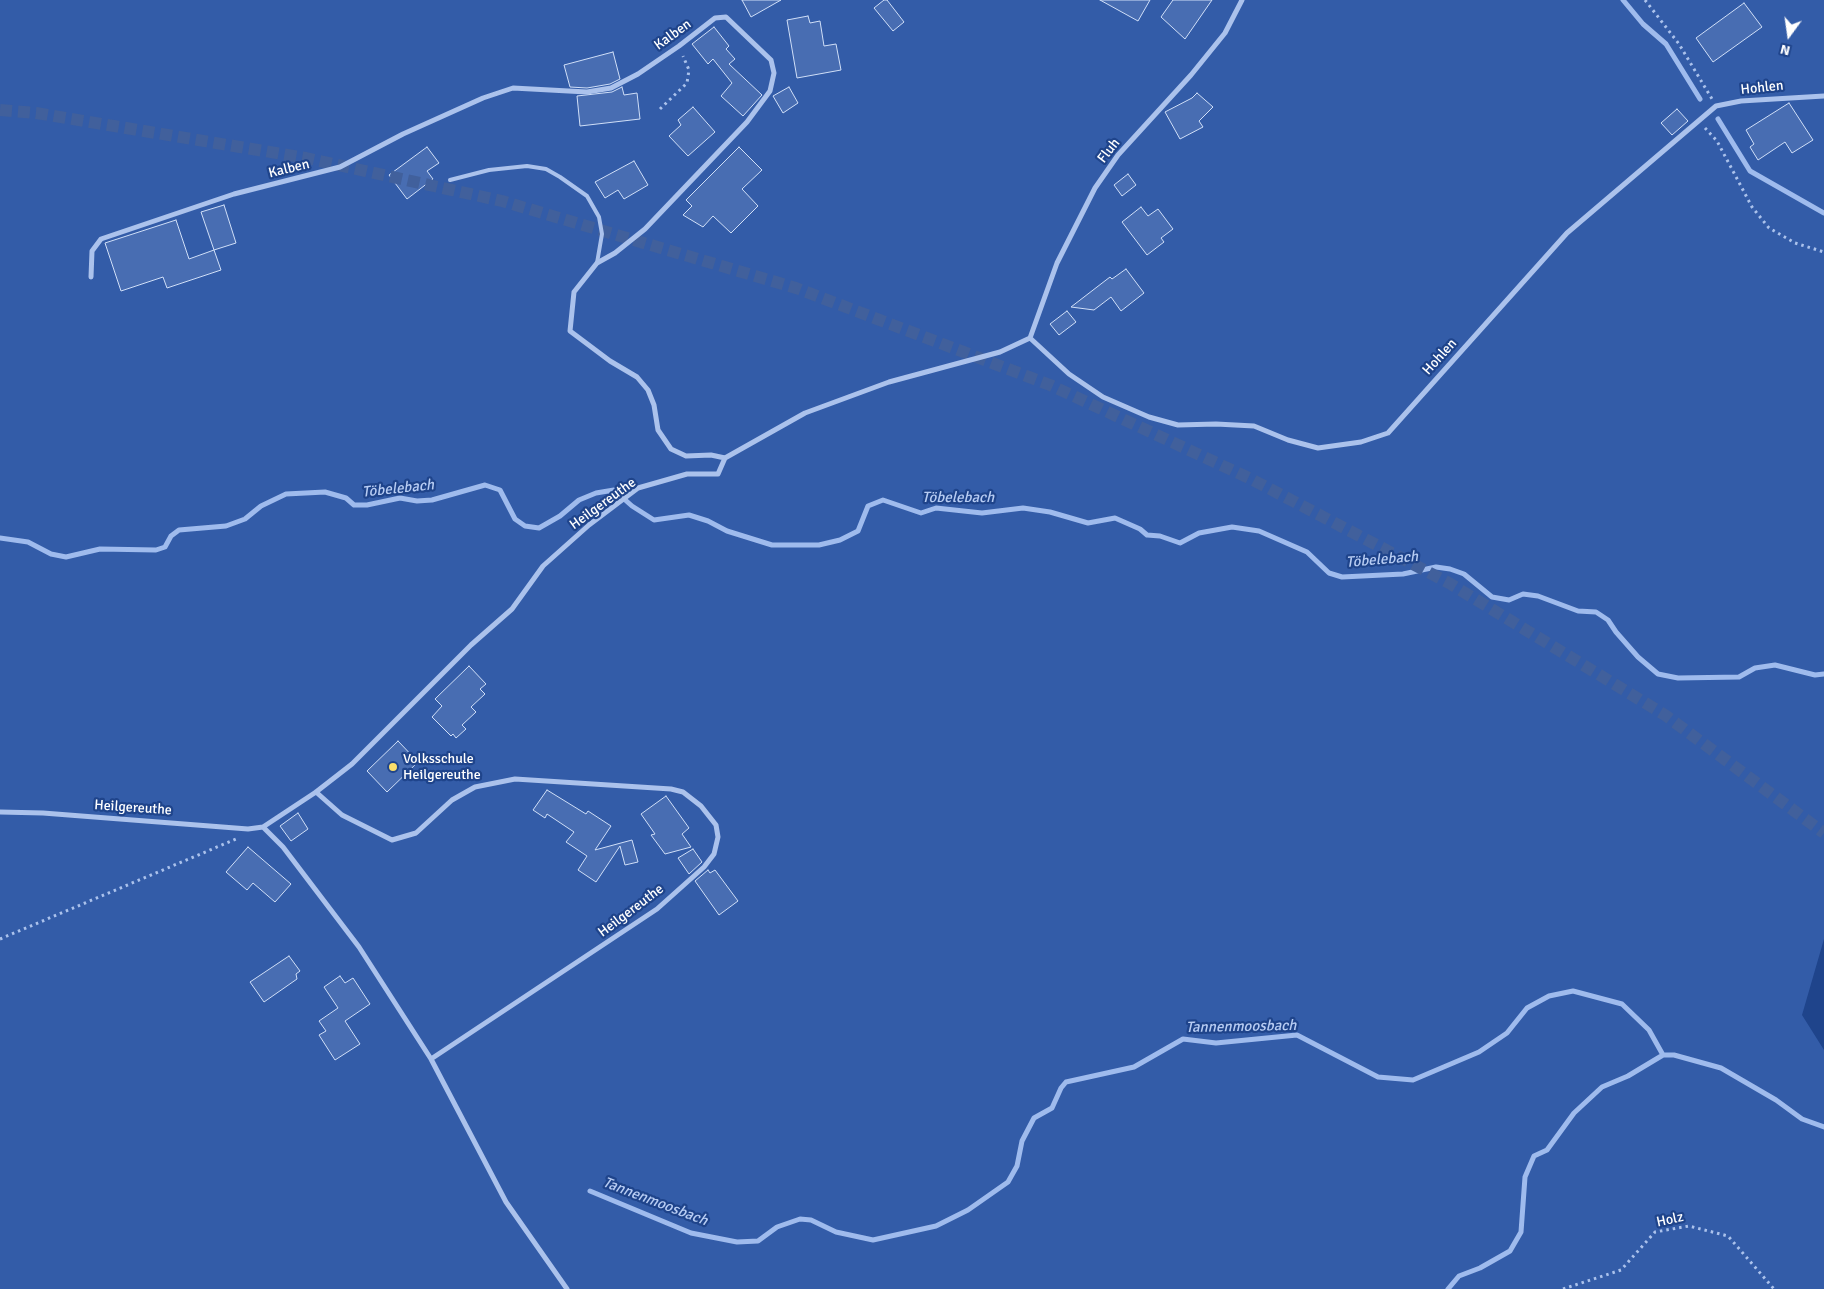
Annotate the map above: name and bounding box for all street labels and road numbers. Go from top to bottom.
street label: Kalben [651,16,695,54]
street label: Hohlen [1740,77,1784,99]
street label: Fluh [1094,135,1124,167]
street label: Kalben [267,156,311,182]
street label: Hohlen [1419,335,1461,379]
street label: Heilgereuthe [567,474,639,534]
street label: Heilgereuthe [94,797,172,819]
street label: Heilgereuthe [595,881,667,941]
street label: Holz [1655,1209,1685,1231]

